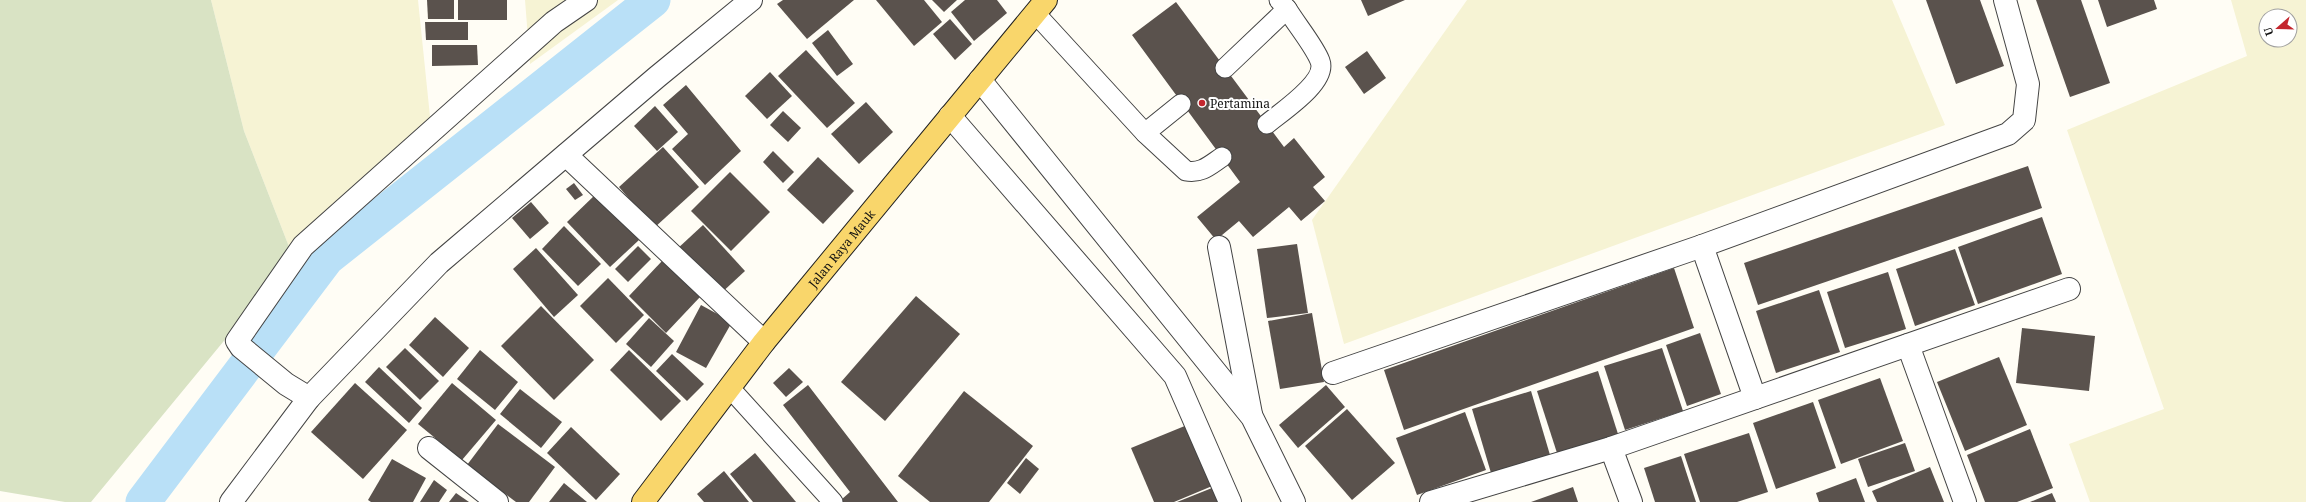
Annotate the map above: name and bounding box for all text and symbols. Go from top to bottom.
north arrow [2258,8,2298,48]
text: U [2259,24,2277,38]
place label: Pertamina [1210,95,1270,112]
marker: Pertamina [1197,98,1207,108]
street label: Jalan Raya Mauk [803,205,879,292]

